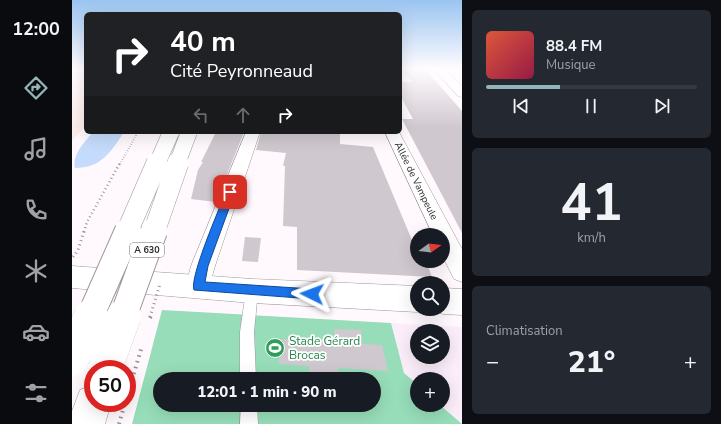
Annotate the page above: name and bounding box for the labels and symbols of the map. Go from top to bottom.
street label: Allée de Vampeule [391,140,441,222]
pin [213,175,247,209]
north arrow [410,228,450,268]
road number: A 630 [130,243,164,257]
position arrow [291,273,333,315]
place label: Stade Gérard Brocas [289,333,360,363]
sports icon: Stade Gérard Brocas [264,337,286,359]
speed limit sign: 50 [84,360,136,412]

